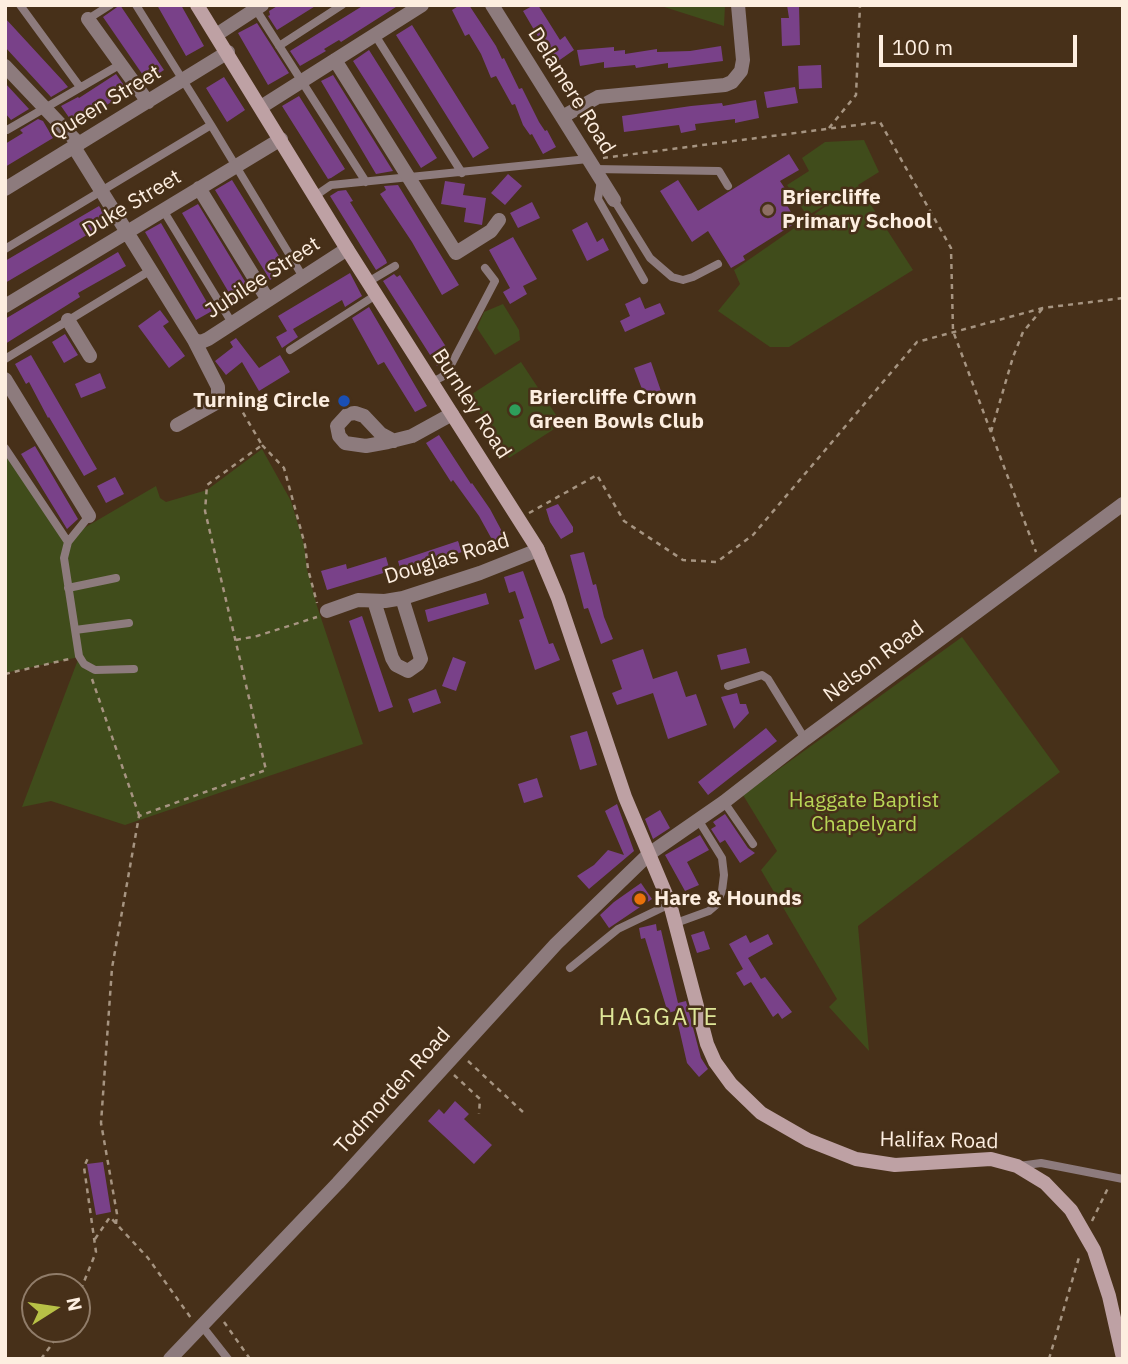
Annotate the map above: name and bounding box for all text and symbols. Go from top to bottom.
scale bar [883,21,1081,65]
street label: Delamere Road [522,23,620,159]
text: 100 m [892,33,953,61]
street label: Queen Street [46,60,166,146]
street label: Duke Street [78,165,186,243]
place label: Briercliffe Primary School [782,185,932,235]
marker: Briercliffe Primary School [760,202,776,218]
street label: Jubilee Street [201,232,325,324]
street label: Burnley Road [426,344,516,464]
place label: Briercliffe Crown Green Bowls Club [529,385,704,435]
place label: Turning Circle [193,388,330,414]
marker: Turning Circle [336,393,352,409]
marker: Briercliffe Crown Green Bowls Club [507,402,523,418]
street label: Douglas Road [382,528,512,590]
street label: Nelson Road [819,616,929,708]
park label: Haggate Baptist Chapelyard [789,788,939,838]
place label: Hare & Hounds [654,886,802,912]
marker: Hare & Hounds [632,891,648,907]
district label: HAGGATE [599,1004,719,1032]
street label: Todmorden Road [330,1023,456,1159]
street label: Halifax Road [879,1127,999,1155]
north arrow [21,1273,91,1343]
text: N [61,1295,88,1313]

